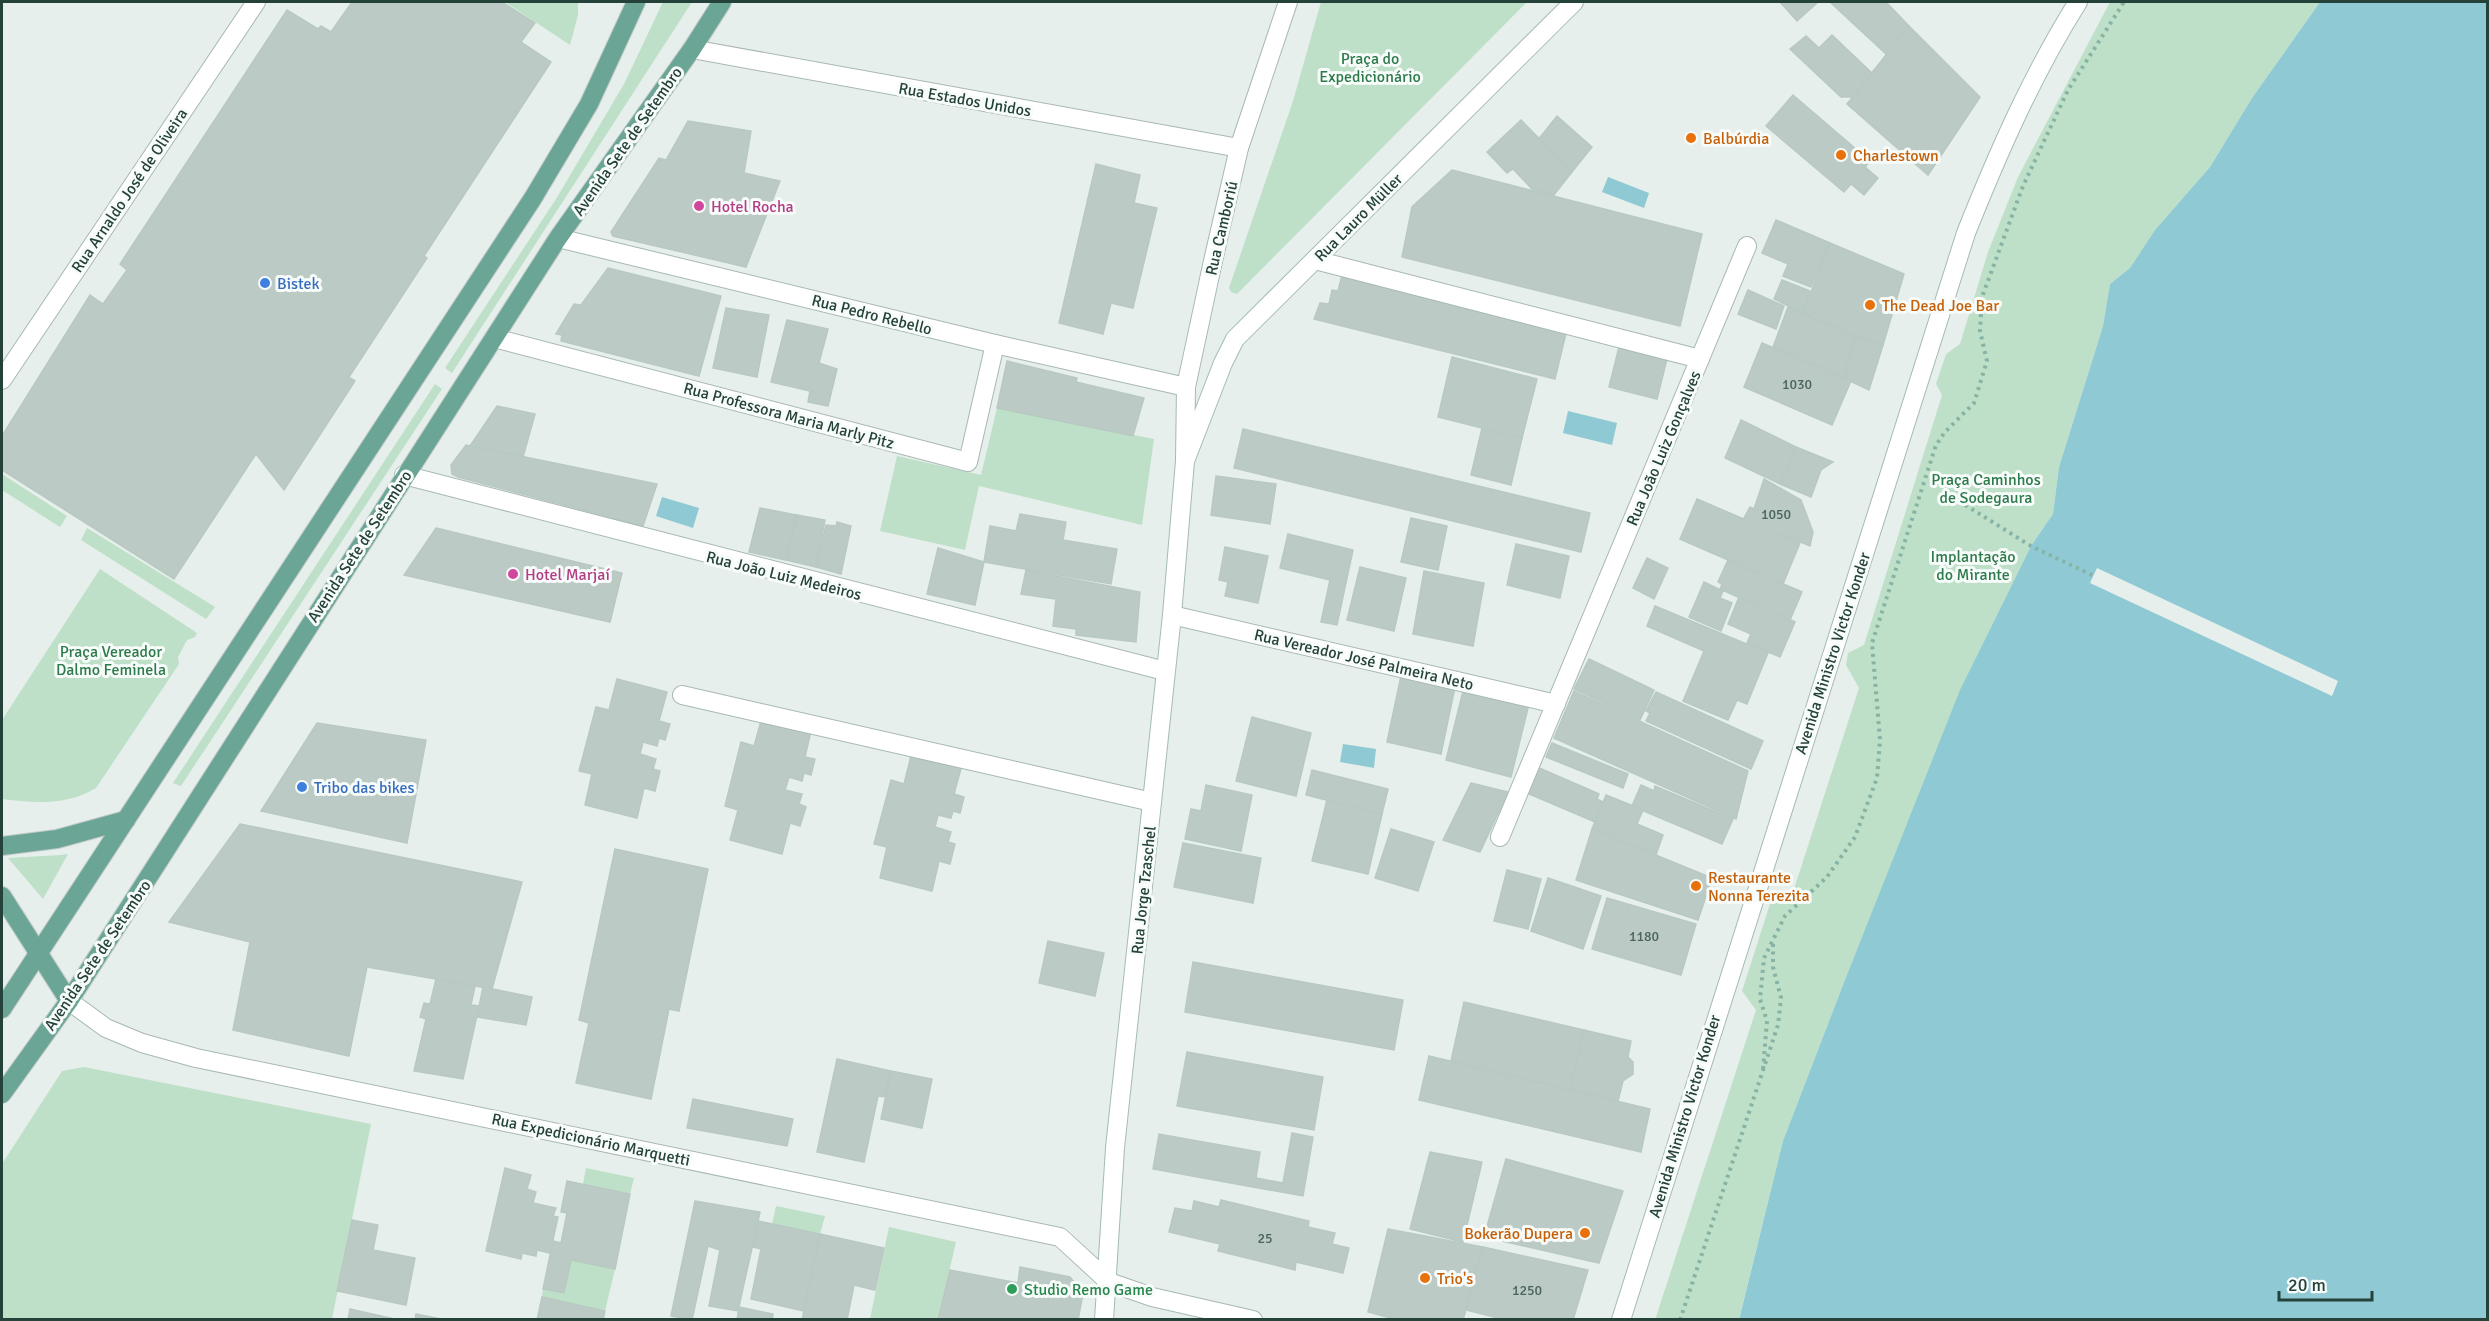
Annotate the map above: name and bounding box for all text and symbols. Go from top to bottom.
park label: Praça do Expedicionário [1319,49,1421,87]
street label: Avenida Sete de Setembro [569,63,687,220]
street label: Rua Estados Unidos [897,78,1033,121]
street label: Rua Arnaldo José de Oliveira [67,105,192,276]
place label: Balbúrdia [1703,129,1769,149]
marker: Balbúrdia [1684,131,1698,145]
place label: Charlestown [1853,146,1939,166]
marker: Charlestown [1834,148,1848,162]
street label: Rua Lauro Müller [1310,169,1407,266]
street label: Rua Camboriú [1201,179,1243,277]
place label: Hotel Rocha [711,197,794,217]
marker: Hotel Rocha [692,199,706,213]
place label: Bistek [277,274,320,294]
marker: Bistek [258,276,272,290]
street label: Rua Pedro Rebello [809,290,934,340]
place label: The Dead Joe Bar [1882,296,1999,316]
marker: The Dead Joe Bar [1863,298,1877,312]
street label: Rua João Luiz Gonçalves [1622,368,1706,529]
house number: 1030 [1782,376,1812,393]
street label: Rua Professora Maria Marly Pitz [681,378,896,454]
street label: Avenida Sete de Setembro [303,467,416,626]
park label: Praça Caminhos de Sodegaura [1931,470,2041,508]
house number: 1050 [1761,506,1791,523]
street label: Rua João Luiz Medeiros [704,547,863,605]
park label: Implantação do Mirante [1930,547,2016,585]
street label: Avenida Ministro Victor Konder [1791,550,1875,757]
place label: Hotel Marjaí [525,565,610,585]
marker: Hotel Marjaí [506,567,520,581]
street label: Rua Vereador José Palmeira Neto [1252,625,1475,695]
park label: Praça Vereador Dalmo Feminela [56,642,166,680]
place label: Tribo das bikes [314,778,414,798]
marker: Tribo das bikes [295,780,309,794]
street label: Rua Jorge Tzaschel [1127,825,1161,955]
place label: Restaurante Nonna Terezita [1708,868,1810,906]
street label: Avenida Sete de Setembro [40,877,156,1035]
marker: Restaurante Nonna Terezita [1689,879,1703,893]
house number: 1180 [1629,928,1659,945]
street label: Avenida Ministro Victor Konder [1645,1012,1725,1220]
street label: Rua Expedicionário Marquetti [490,1109,692,1171]
place label: Bokerão Dupera [1464,1224,1573,1244]
marker: Bokerão Dupera [1578,1226,1592,1240]
house number: 25 [1257,1230,1273,1247]
scale bar [2279,1264,2372,1302]
place label: Trio's [1437,1269,1473,1289]
marker: Trio's [1418,1271,1432,1285]
text: 20 m [2288,1274,2326,1296]
place label: Studio Remo Game [1024,1280,1153,1300]
marker: Studio Remo Game [1005,1282,1019,1296]
house number: 1250 [1512,1282,1542,1299]

